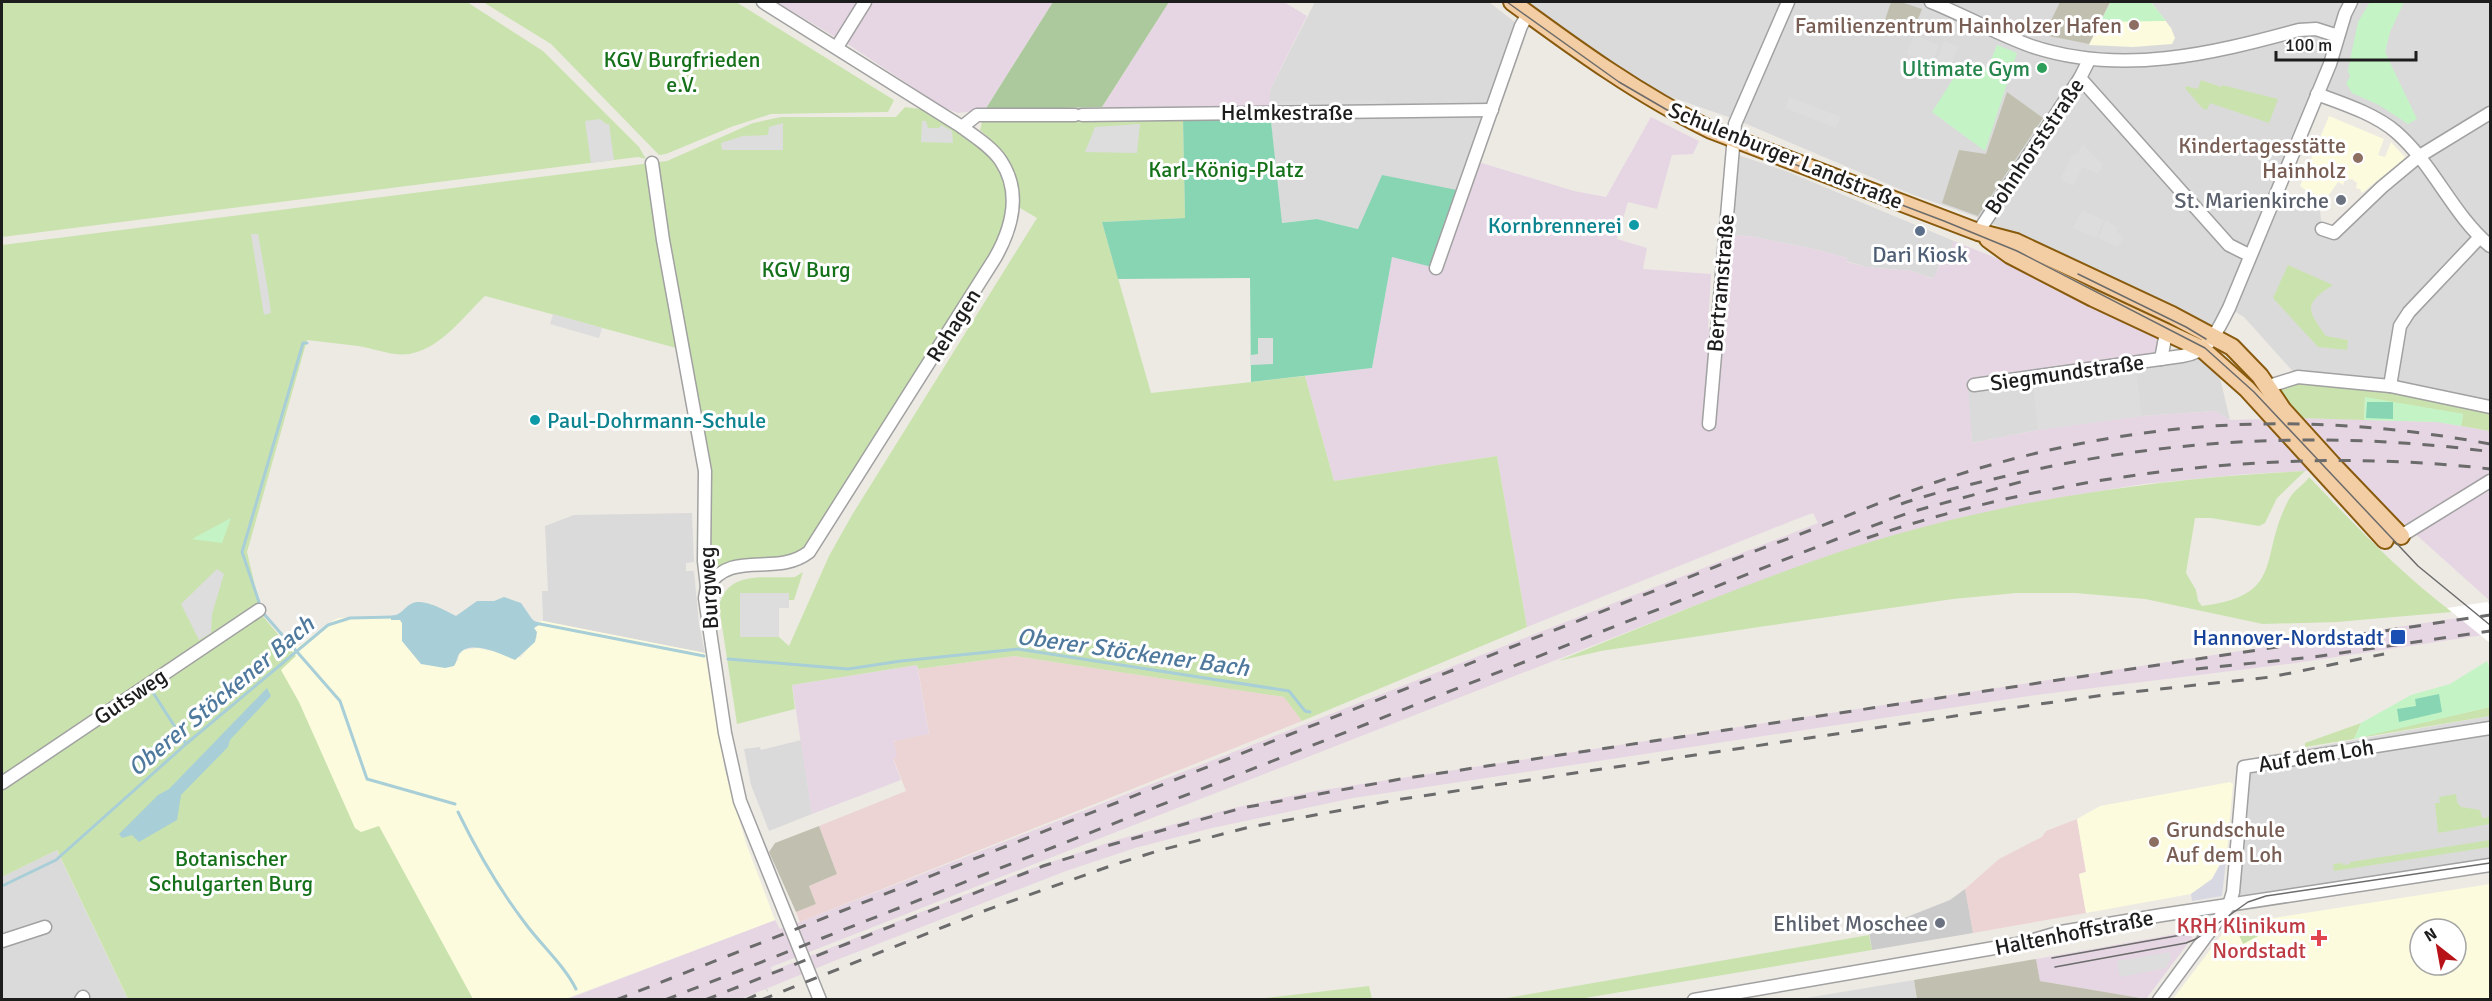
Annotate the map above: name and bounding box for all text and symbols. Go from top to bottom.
place label: Familienzentrum Hainholzer Hafen [1795,12,2122,39]
marker: Familienzentrum Hainholzer Hafen [2127,18,2141,32]
scale bar [2276,24,2416,62]
text: 100 m [2285,34,2332,56]
park label: KGV Burgfrieden e.V. [603,46,761,98]
place label: Ultimate Gym [1902,55,2030,82]
marker: Ultimate Gym [2035,61,2049,75]
street label: Bohnhorststraße [1979,73,2090,220]
street label: Schulenburger Landstraße [1665,96,1907,215]
street label: Helmkestraße [1221,99,1353,126]
place label: Kindertagesstätte Hainholz [2178,132,2346,184]
marker: Kindertagesstätte Hainholz [2351,151,2365,165]
park label: Karl-König-Platz [1148,156,1304,183]
place label: St. Marienkirche [2174,187,2329,214]
marker: St. Marienkirche [2334,193,2348,207]
place label: Kornbrennerei [1488,212,1622,239]
street label: Bertramstraße [1701,213,1740,353]
marker: Kornbrennerei [1627,218,1641,232]
marker: Dari Kiosk [1913,224,1927,238]
place label: Dari Kiosk [1872,241,1968,268]
park label: KGV Burg [761,256,851,283]
street label: Rehagen [920,284,986,367]
street label: Siegmundstraße [1988,348,2146,397]
place label: Paul-Dohrmann-Schule [547,407,766,434]
marker: Paul-Dohrmann-Schule [528,413,542,427]
street label: Burgweg [693,546,724,630]
water label: Oberer Stöckener Bach [122,609,321,783]
water label: Oberer Stöckener Bach [1015,621,1252,683]
place label: Hannover-Nordstadt [2193,624,2384,651]
marker: Hannover-Nordstadt [2389,628,2407,646]
street label: Gutsweg [89,662,172,730]
street label: Auf dem Loh [2256,733,2376,778]
place label: Grundschule Auf dem Loh [2166,816,2285,868]
marker: Grundschule Auf dem Loh [2147,835,2161,849]
park label: Botanischer Schulgarten Burg [149,845,313,897]
street label: Haltenhoffstraße [1992,904,2156,961]
place label: Ehlibet Moschee [1773,910,1928,937]
place label: KRH Klinikum Nordstadt [2176,912,2306,964]
marker: Ehlibet Moschee [1933,916,1947,930]
north arrow [2408,917,2468,977]
text: N [2421,924,2441,946]
marker: KRH Klinikum Nordstadt [2310,929,2328,947]

